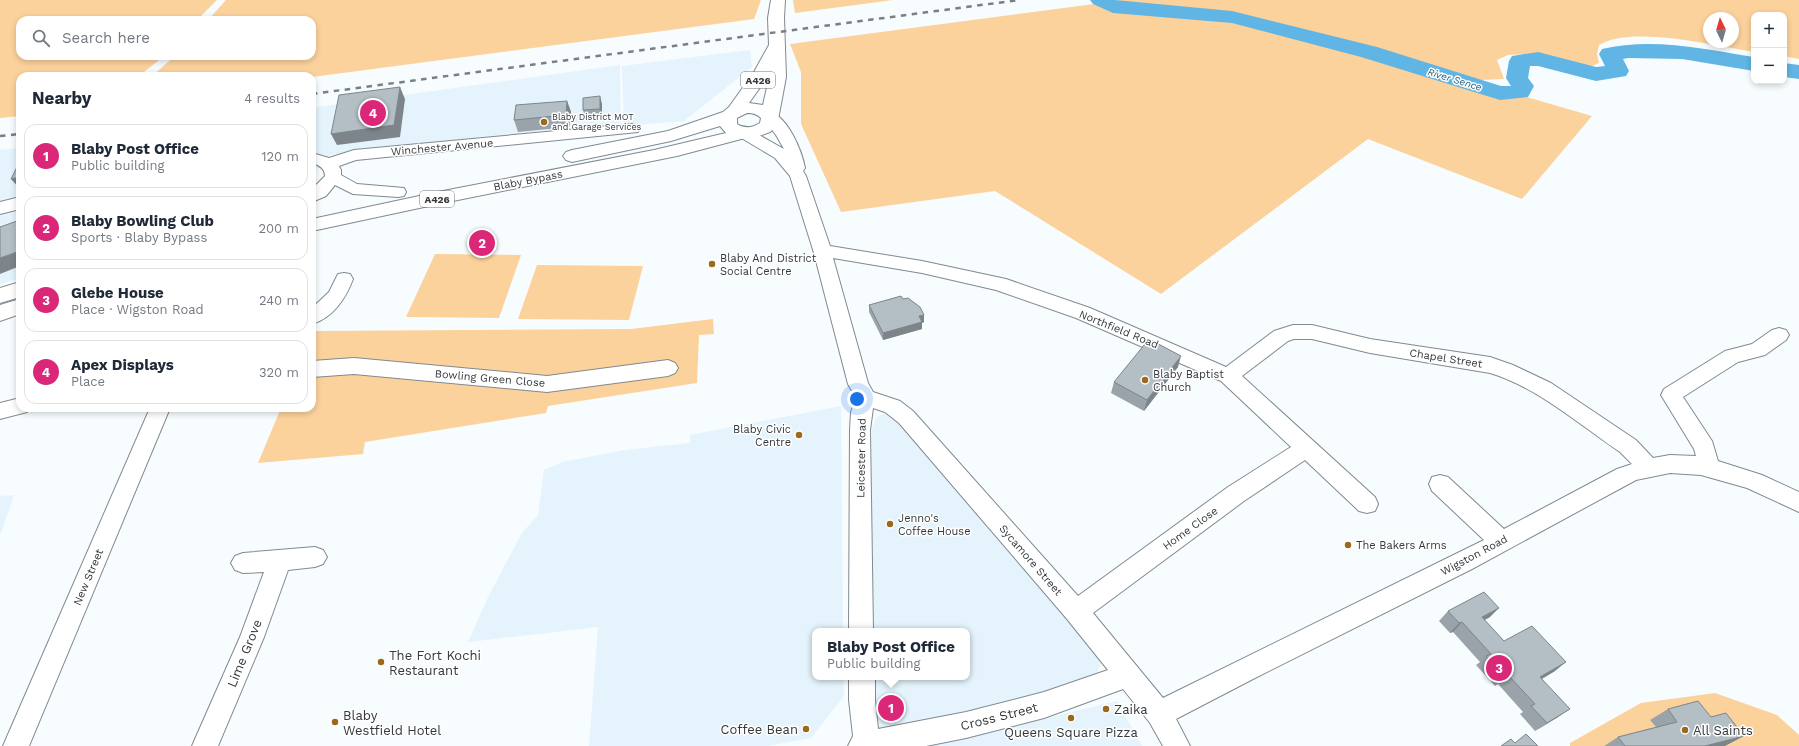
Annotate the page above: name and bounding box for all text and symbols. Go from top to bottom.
north arrow [1703,12,1739,48]
map controls [1751,12,1787,84]
button: + [1751,12,1787,48]
search box [16,16,316,60]
icon: search [30,27,52,49]
text: Search here [62,29,150,47]
button: − [1751,48,1787,84]
water label: River Sence [1427,66,1483,93]
road number: A426 [741,72,775,88]
text: Nearby [32,88,91,108]
text: 4 results [244,91,300,106]
pin: 4 [360,98,386,128]
place label: Blaby District MOT and Garage Services [552,112,642,132]
marker: Blaby District MOT and Garage Services [539,117,549,127]
street label: Winchester Avenue [390,137,494,158]
text: Blaby Post Office [71,140,199,158]
text: 1 [43,149,49,164]
text: 120 m [261,149,299,164]
text: Public building [71,158,164,173]
street label: Blaby Bypass [492,167,564,194]
road number: A426 [420,191,454,207]
text: Blaby Bowling Club [71,212,214,230]
text: 2 [42,221,50,236]
text: 200 m [258,221,299,236]
pin: 2 [469,228,495,258]
text: Sports · Blaby Bypass [71,230,207,245]
place label: Blaby And District Social Centre [720,252,817,278]
marker: Blaby And District Social Centre [707,259,717,269]
text: Glebe House [71,284,164,302]
text: 3 [42,293,50,308]
text: 240 m [259,293,299,308]
text: Place · Wigston Road [71,302,204,317]
street label: Northfield Road [1077,308,1160,351]
street label: Chapel Street [1409,346,1484,371]
text: Apex Displays [71,356,174,374]
text: 4 [42,365,50,380]
text: 320 m [259,365,299,380]
street label: Bowling Green Close [434,367,546,390]
place label: Blaby Baptist Church [1153,368,1224,394]
text: Place [71,374,105,389]
marker: Blaby Baptist Church [1140,375,1150,385]
your location [847,389,867,409]
street label: Leicester Road [854,418,869,498]
place label: Blaby Civic Centre [733,423,791,449]
marker: Blaby Civic Centre [794,430,804,440]
street label: Home Close [1160,504,1220,553]
place label: Jenno's Coffee House [898,512,971,538]
marker: Jenno's Coffee House [885,519,895,529]
street label: Sycamore Street [996,522,1065,599]
street label: Wigston Road [1439,532,1510,578]
place label: The Bakers Arms [1356,539,1447,552]
marker: The Bakers Arms [1343,540,1353,550]
street label: New Street [71,547,106,607]
street label: Lime Grove [224,617,265,689]
popup [812,628,970,680]
text: Blaby Post Office [827,638,955,656]
place label: The Fort Kochi Restaurant [389,648,481,678]
pin: 3 [1486,653,1512,683]
text: Public building [827,656,921,671]
marker: The Fort Kochi Restaurant [376,657,386,667]
pin: 1 [878,693,904,723]
street label: Cross Street [959,700,1040,733]
place label: Zaika [1114,702,1148,717]
marker: Zaika [1101,704,1111,714]
place label: Blaby Westfield Hotel [343,708,441,738]
marker: Queens Square Pizza [1066,713,1076,723]
marker: Blaby Westfield Hotel [330,717,340,727]
place label: Coffee Bean [721,722,798,737]
place label: All Saints [1693,723,1753,738]
marker: Coffee Bean [801,724,811,734]
place label: Queens Square Pizza [1004,725,1138,740]
marker: All Saints [1680,725,1690,735]

